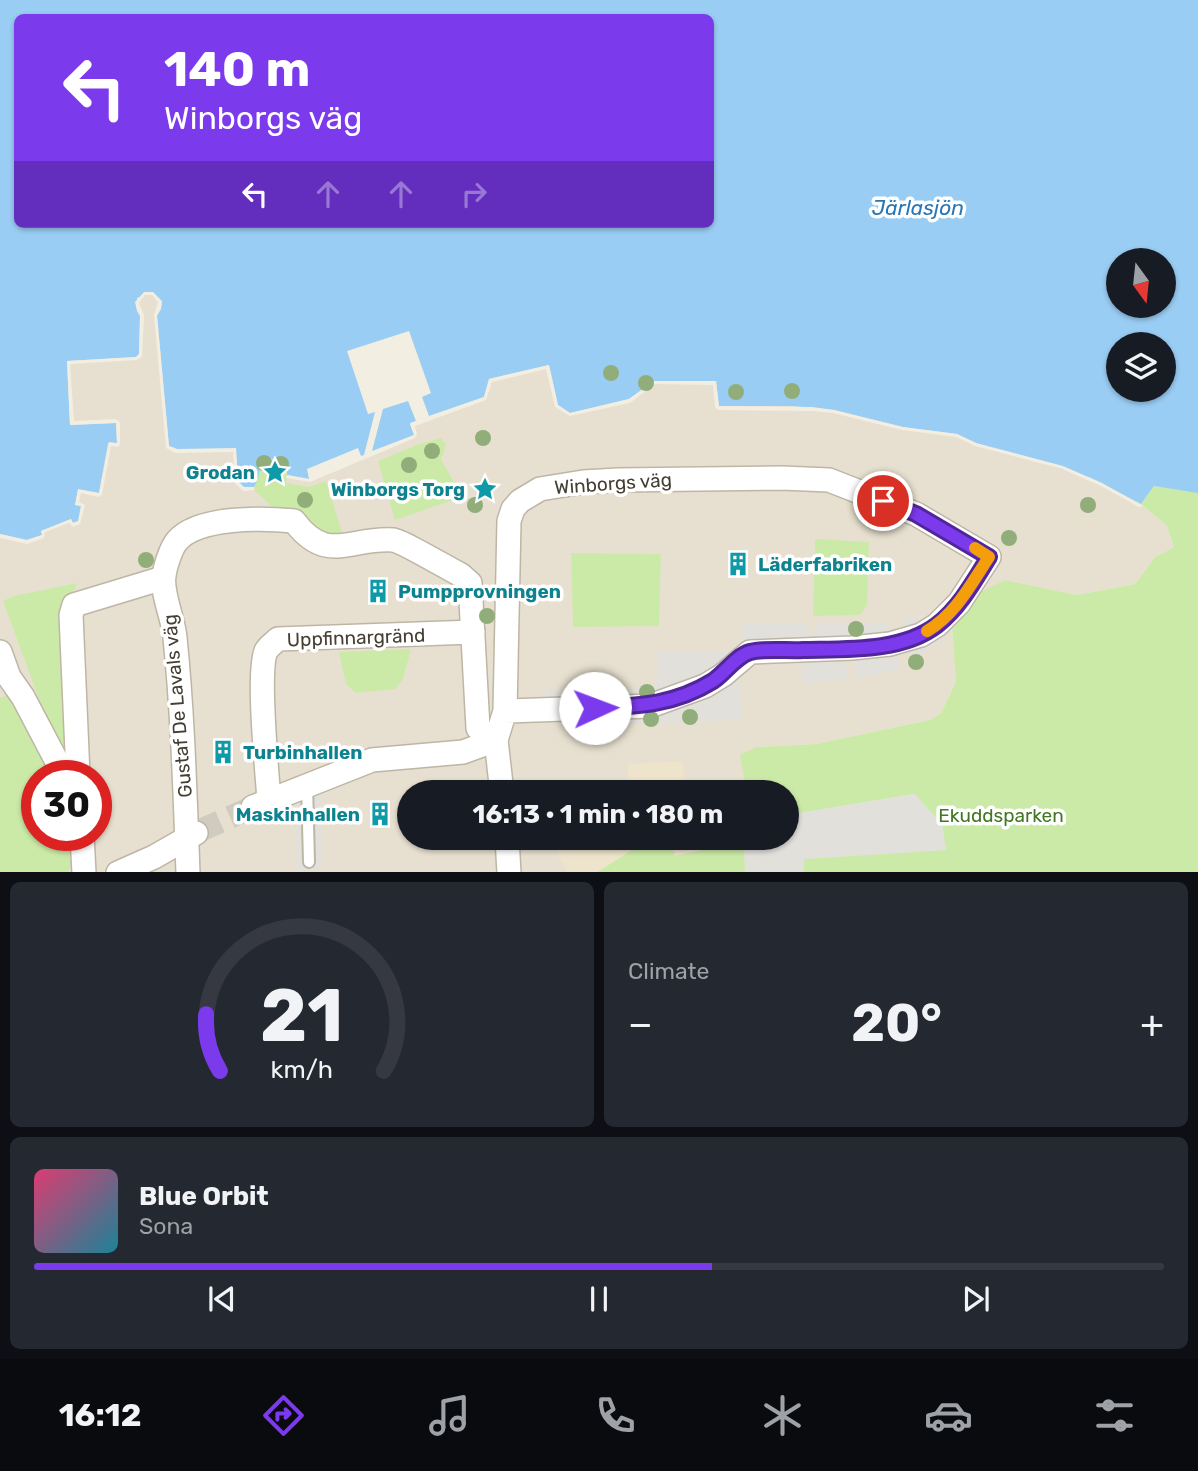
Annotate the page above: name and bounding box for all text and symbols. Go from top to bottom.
text: 140 m [164,40,310,98]
icon: left [49,42,140,133]
text: Winborgs väg [164,99,362,137]
icon: left [236,175,274,213]
icon: ahead [309,175,347,213]
icon: ahead [382,175,420,213]
icon: right [455,175,493,213]
water label: Järlasjön [872,195,964,220]
north arrow [1106,248,1176,318]
map controls [1106,248,1176,402]
button: layers [1106,332,1176,402]
place icon: Grodan [261,458,289,486]
place label: Grodan [186,461,255,484]
street label: Winborgs väg [554,468,673,499]
pin [853,471,913,531]
place icon: Winborgs Torg [471,475,499,503]
place label: Winborgs Torg [331,478,465,501]
icon: arrive [864,482,902,520]
building icon: Läderfabriken [724,550,752,578]
place label: Läderfabriken [758,553,892,576]
building icon: Pumpprovningen [364,577,392,605]
place label: Pumpprovningen [398,580,561,603]
street label: Gustaf De Lavals väg [158,613,197,799]
street label: Uppfinnargränd [286,624,426,651]
position arrow [558,671,632,745]
building icon: Turbinhallen [209,738,237,766]
place label: Turbinhallen [243,741,362,764]
speed limit sign: 30 [21,760,112,851]
text: 16:13 · 1 min · 180 m [473,799,723,830]
building icon: Maskinhallen [366,800,394,828]
place label: Maskinhallen [236,803,360,826]
park label: Ekuddsparken [938,804,1064,827]
text: Climate [628,957,709,985]
text: 21 [260,973,344,1059]
text: 20° [851,992,942,1054]
text: − [628,1001,653,1047]
text: + [1140,1001,1164,1047]
text: km/h [271,1054,333,1083]
text: Blue Orbit [139,1181,269,1212]
text: Sona [139,1212,193,1240]
icon: previous [203,1280,241,1318]
icon: pause [580,1280,618,1318]
icon: next [957,1280,995,1318]
icon: directions [259,1391,308,1440]
icon: music [425,1391,474,1440]
icon: phone [591,1391,640,1440]
icon: climate [758,1391,807,1440]
icon: car [924,1391,973,1440]
icon: filters [1090,1391,1139,1440]
text: 16:12 [59,1396,141,1434]

